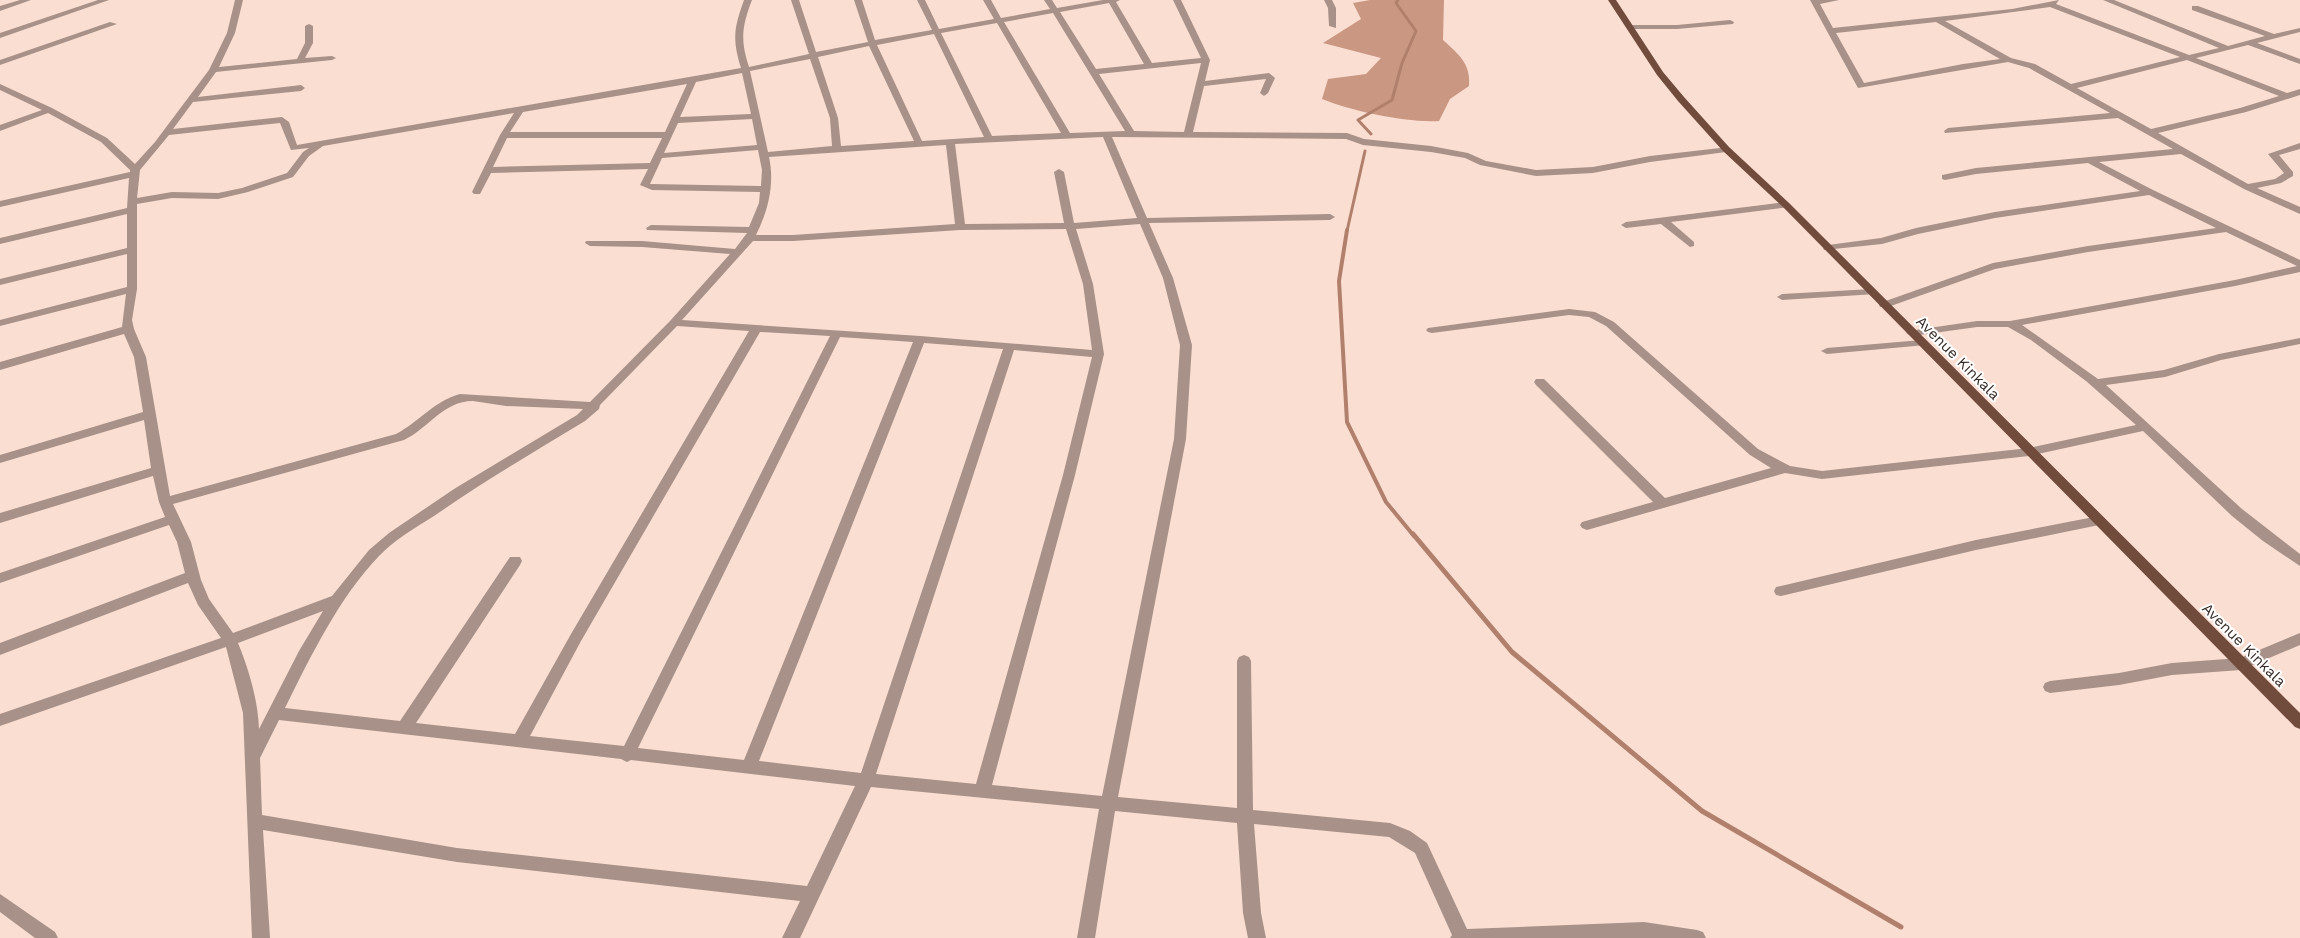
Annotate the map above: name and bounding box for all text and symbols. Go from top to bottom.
street label: Avenue Kinkala [1912,312,2004,404]
street label: Avenue Kinkala [2198,599,2290,691]

